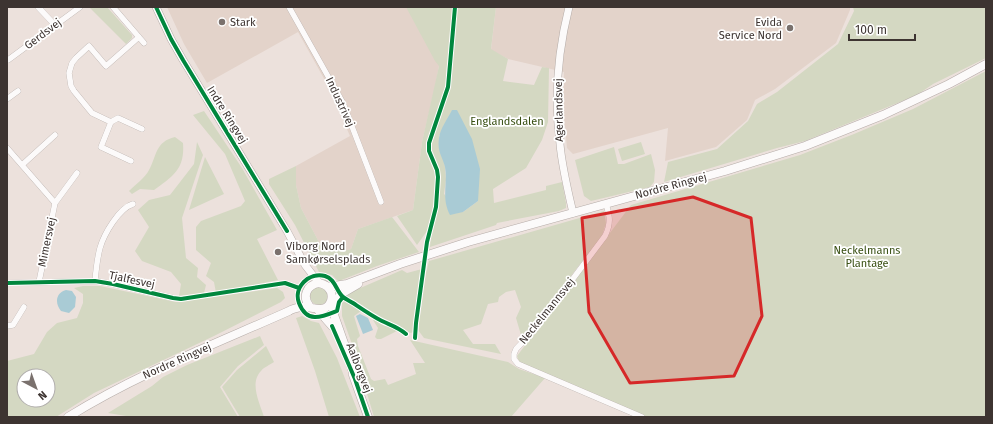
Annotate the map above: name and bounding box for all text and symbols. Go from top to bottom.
street label: Gerdsvej [22,16,64,52]
place label: Stark [230,16,256,29]
place label: Evida Service Nord [719,16,782,42]
scale bar [849,16,915,42]
marker: Stark [217,17,227,27]
marker: Evida Service Nord [785,23,795,33]
text: 100 m [855,23,887,37]
street label: Industrivej [323,75,357,129]
street label: Agerlandsvej [552,78,566,142]
street label: Indre Ringvej [204,84,250,146]
park label: Englandsdalen [470,115,544,128]
street label: Nordre Ringvej [634,170,708,202]
street label: Mimersvej [35,216,59,268]
place label: Viborg Nord Samkørselsplads [286,240,370,266]
park label: Neckelmanns Plantage [834,244,900,270]
marker: Viborg Nord Samkørselsplads [273,247,283,257]
street label: Tjalfesvej [108,269,156,291]
street label: Neckelmannsvej [516,275,578,347]
street label: Nordre Ringvej [141,340,213,382]
street label: Aalborgvej [344,341,374,395]
north arrow [16,368,56,408]
text: N [35,388,49,402]

